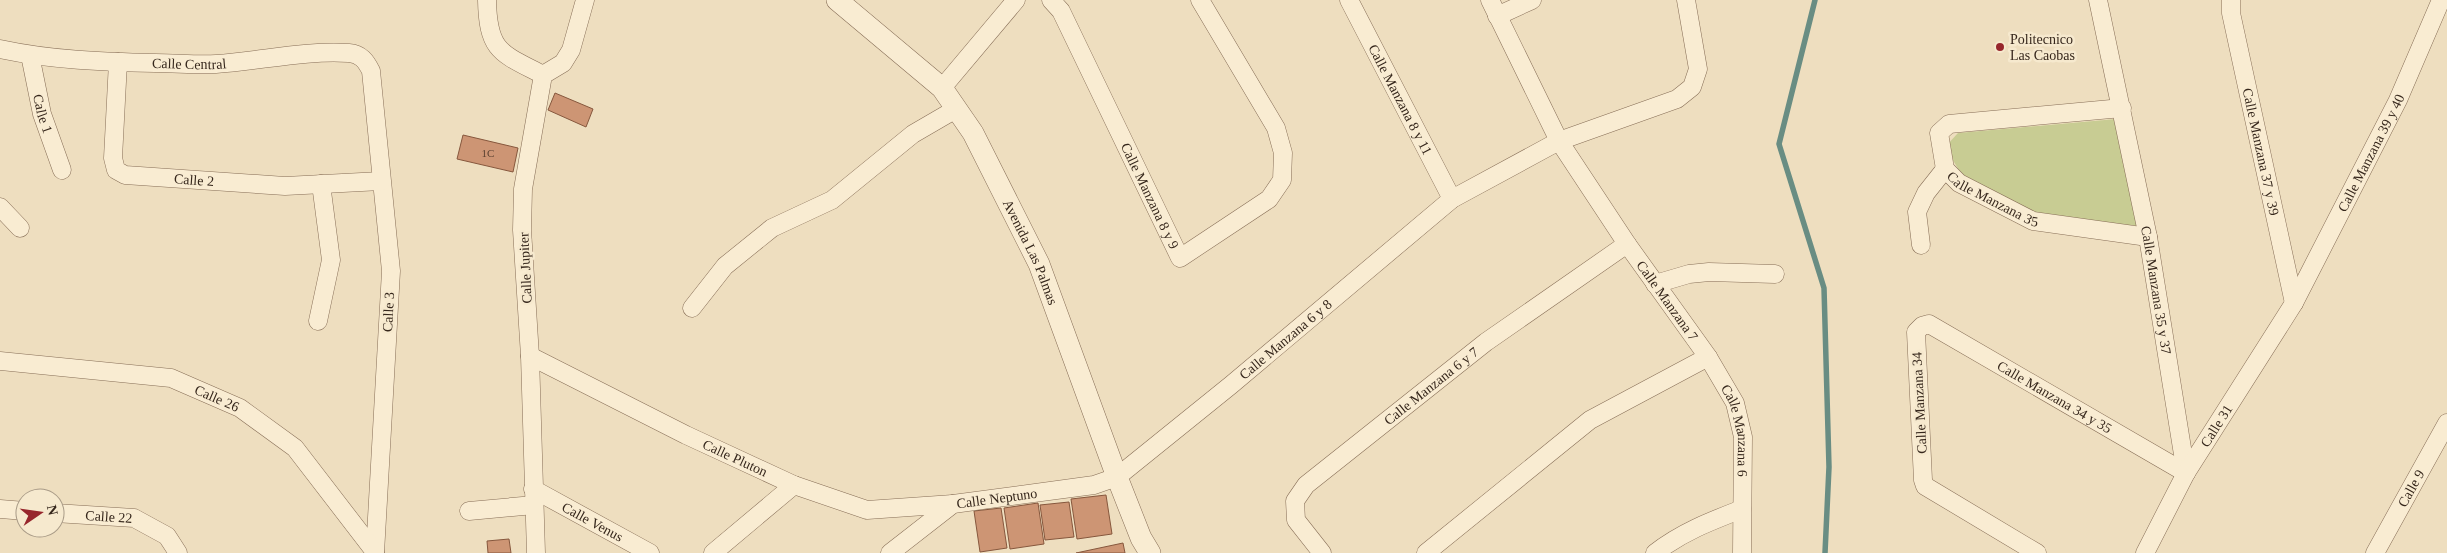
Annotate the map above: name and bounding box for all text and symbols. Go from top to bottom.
place label: Politecnico Las Caobas [2010,32,2075,63]
marker: Politecnico Las Caobas [1994,41,2006,53]
street label: Calle Manzana 8 y 11 [1365,42,1435,157]
street label: Calle Central [152,56,227,72]
street label: Calle Manzana 37 y 39 [2240,87,2282,217]
street label: Calle Manzana 39 y 40 [2335,92,2408,214]
street label: Calle 1 [30,93,55,135]
street label: Calle Manzana 8 y 9 [1118,141,1181,251]
house number: 1C [482,147,494,159]
street label: Calle Manzana 35 [1944,169,2039,230]
street label: Calle 2 [174,171,215,189]
street label: Avenida Las Palmas [1000,197,1060,307]
street label: Calle Manzana 35 y 37 [2138,225,2174,355]
street label: Calle Jupiter [516,232,535,304]
street label: Calle Manzana 7 [1633,258,1701,344]
street label: Calle 3 [380,292,397,332]
street label: Calle Manzana 6 y 8 [1237,297,1335,383]
street label: Calle Manzana 6 y 7 [1381,344,1481,428]
street label: Calle Manzana 34 [1909,352,1930,454]
street label: Calle Manzana 34 y 35 [1994,358,2114,436]
street label: Calle 26 [192,382,241,415]
street label: Calle Manzana 6 [1718,382,1750,477]
street label: Calle 31 [2198,402,2235,450]
street label: Calle Pluton [700,437,770,480]
street label: Calle 9 [2395,467,2428,510]
street label: Calle Neptuno [956,486,1038,511]
north arrow [15,488,65,538]
street label: Calle Venus [559,499,625,545]
text: N [44,504,61,517]
street label: Calle 22 [85,508,133,526]

